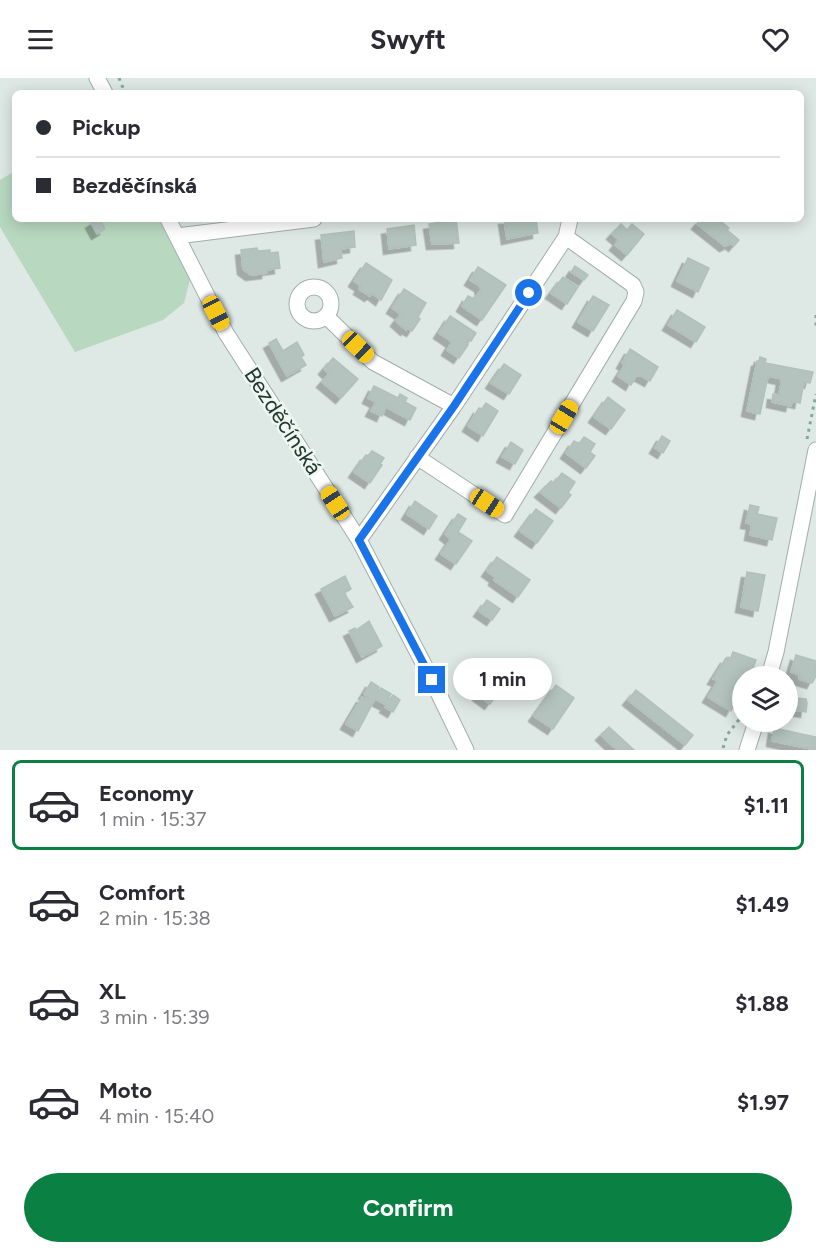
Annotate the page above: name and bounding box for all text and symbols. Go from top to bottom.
icon: menu [24,23,57,56]
text: Swyft [370,23,446,56]
icon: heart [759,23,792,56]
text: Pickup [72,114,141,141]
text: Bezděčínská [72,172,197,199]
route start [515,279,542,306]
car [200,293,232,333]
car [339,328,377,366]
street label: Bezděčínská [238,362,328,480]
car [547,397,581,437]
car [318,483,352,523]
car [467,486,507,520]
callout: 1 min [453,659,552,701]
route end [418,666,445,693]
map controls [732,666,798,732]
button: layers [732,666,798,732]
text: 1 min [479,667,526,691]
icon: car [27,778,81,832]
text: Economy [99,780,194,807]
text: $1.11 [744,792,789,819]
text: 1 min · 15:37 [99,807,206,831]
icon: car [27,877,81,931]
text: Comfort [99,879,185,906]
text: $1.49 [735,891,789,918]
text: 2 min · 15:38 [99,906,211,930]
icon: car [27,976,81,1030]
text: XL [99,978,126,1005]
text: $1.88 [735,990,789,1017]
text: 3 min · 15:39 [99,1005,210,1029]
icon: car [27,1075,81,1129]
text: Moto [99,1077,152,1104]
text: $1.97 [737,1089,789,1116]
text: 4 min · 15:40 [99,1104,214,1128]
button: Confirm [24,1173,792,1242]

